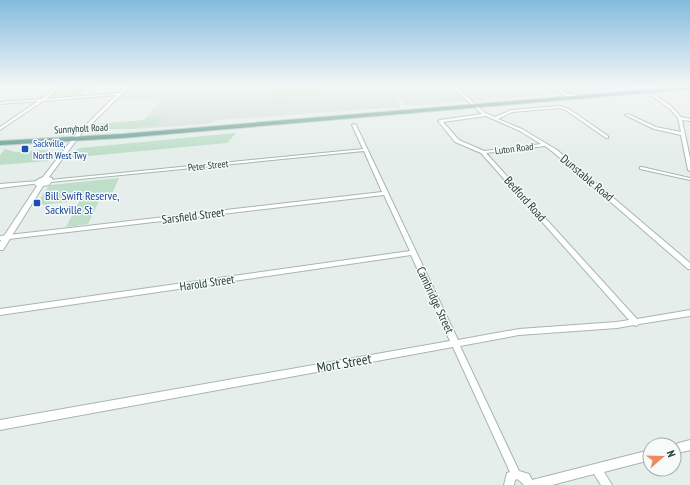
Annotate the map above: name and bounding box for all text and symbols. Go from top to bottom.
street label: Sunnyholt Road [54,121,108,136]
place label: Sackville, North West Twy [33,137,87,162]
street label: Luton Road [494,140,534,157]
marker: Sackville, North West Twy [20,144,30,154]
street label: Dunstable Road [558,151,617,204]
street label: Peter Street [187,157,229,174]
street label: Bedford Road [501,173,550,224]
place label: Bill Swift Reserve, Sackville St [45,188,119,217]
marker: Bill Swift Reserve, Sackville St [32,198,42,208]
street label: Sarsfield Street [161,204,226,227]
street label: Cambridge Street [413,264,458,336]
street label: Harold Street [179,271,236,294]
street label: Mort Street [315,349,373,377]
north arrow [642,437,682,477]
text: N [664,448,679,459]

